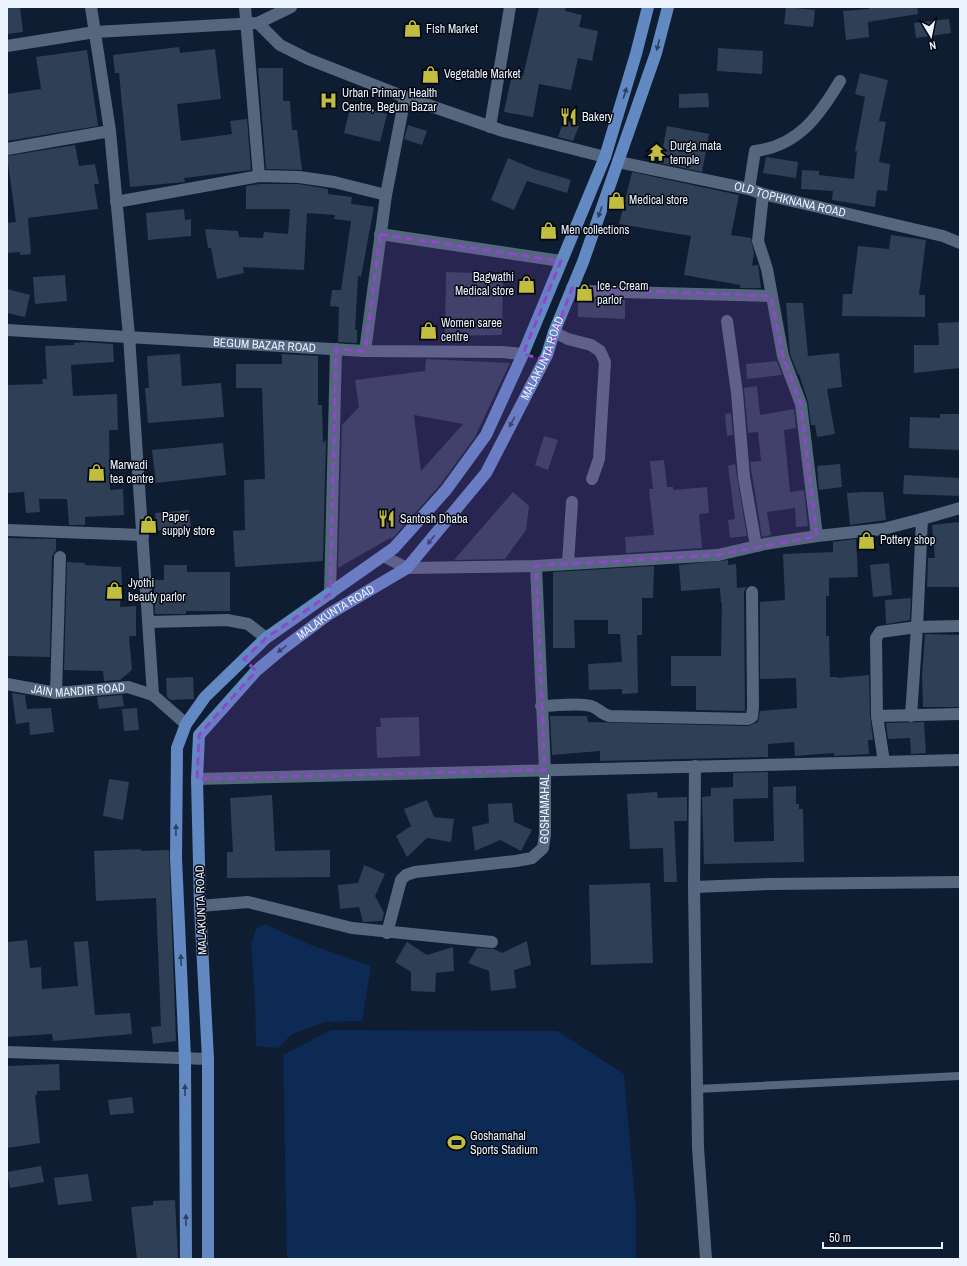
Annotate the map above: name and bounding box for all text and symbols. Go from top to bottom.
north arrow [911,16,951,56]
shop icon: Fish Market [403,19,423,39]
place label: Fish Market [426,21,478,37]
text: N [928,38,937,53]
one-way arrow [655,39,661,51]
shop icon: Vegetable Market [421,64,441,84]
place label: Vegetable Market [444,66,521,82]
place label: Urban Primary Health Centre, Begum Bazar [342,85,437,115]
one-way arrow [622,86,628,98]
hospital icon: Urban Primary Health Centre, Begum Bazar [319,90,339,110]
restaurant icon: Bakery [559,107,579,127]
place label: Bakery [582,109,613,125]
place label: Durga mata temple [670,138,722,168]
temple icon: Durga mata temple [647,143,667,163]
street label: OLD TOPHKNANA ROAD [733,178,847,221]
shop icon: Medical store [606,190,626,210]
place label: Medical store [629,192,688,208]
one-way arrow [597,206,603,218]
shop icon: Men collections [538,220,558,240]
place label: Men collections [561,222,629,238]
place label: Bagwathi Medical store [455,269,514,299]
shop icon: Bagwathi Medical store [517,274,537,294]
place label: Ice - Cream parlor [597,278,648,308]
shop icon: Ice - Cream parlor [574,283,594,303]
street label: MALAKUNTA ROAD [517,314,568,403]
place label: Women saree centre [441,315,502,345]
shop icon: Women saree centre [418,320,438,340]
street label: BEGUM BAZAR ROAD [213,334,316,356]
one-way arrow [509,416,515,427]
place label: Marwadi tea centre [110,457,154,487]
shop icon: Marwadi tea centre [87,462,107,482]
place label: Paper supply store [162,509,215,539]
restaurant icon: Santosh Dhaba [377,509,397,529]
place label: Santosh Dhaba [400,511,468,527]
shop icon: Paper supply store [139,514,159,534]
shop icon: Pottery shop [857,530,877,550]
place label: Pottery shop [880,532,935,548]
one-way arrow [426,534,435,545]
place label: Jyothi beauty parlor [128,575,186,605]
shop icon: Jyothi beauty parlor [105,580,125,600]
street label: MALAKUNTA ROAD [293,581,377,644]
one-way arrow [277,644,288,653]
street label: JAIN MANDIR ROAD [30,679,126,701]
street label: GOSHAMAHAL [536,774,553,845]
one-way arrow [173,823,179,836]
street label: MALAKUNTA ROAD [191,865,211,955]
one-way arrow [177,954,184,966]
one-way arrow [182,1083,188,1096]
place label: Goshamahal Sports Stadium [470,1128,538,1158]
sports icon: Goshamahal Sports Stadium [447,1133,467,1153]
one-way arrow [183,1213,189,1226]
scale bar [823,1224,942,1250]
text: 50 m [829,1230,851,1246]

